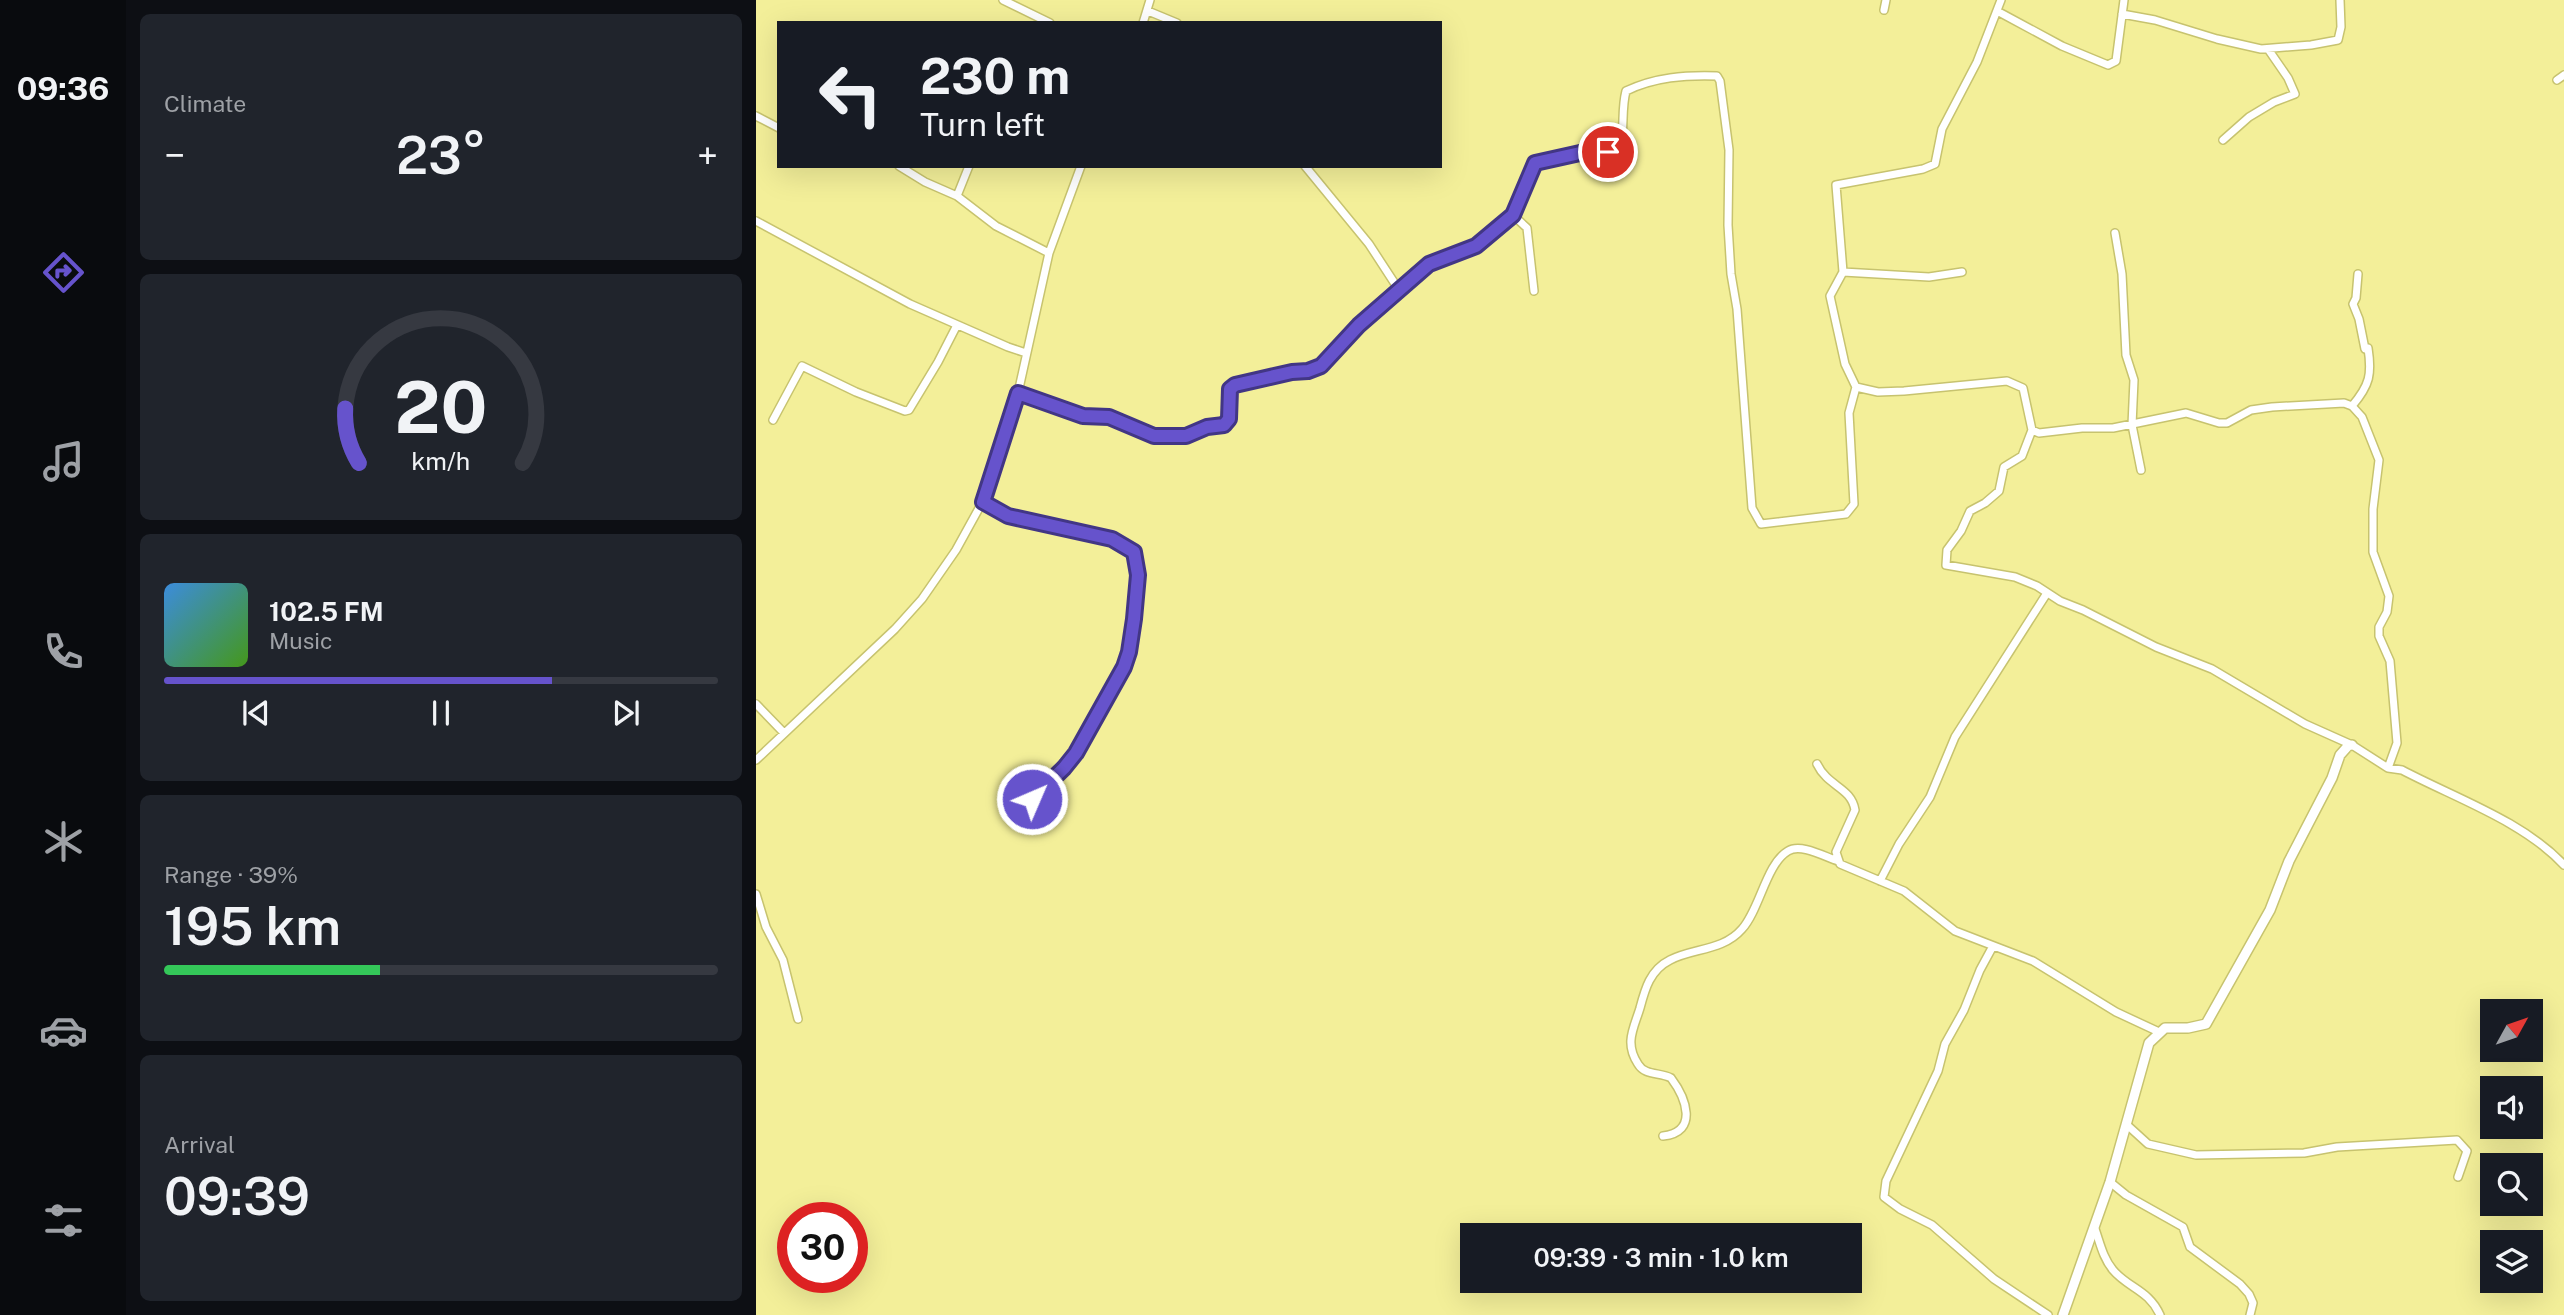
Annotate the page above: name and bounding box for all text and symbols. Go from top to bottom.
text: 230 m [920,47,1070,105]
icon: left [805,49,896,140]
text: 09:36 [17,70,109,107]
text: Climate [164,90,246,117]
text: Turn left [920,106,1045,143]
pin [1578,122,1638,182]
text: 23° [396,125,486,186]
text: − [164,133,185,178]
text: + [697,133,718,178]
icon: arrive [1589,133,1627,171]
icon: directions [39,248,88,297]
text: 20 [394,365,488,450]
icon: music [39,437,88,486]
text: km/h [412,446,470,476]
text: 102.5 FM [269,596,384,627]
icon: phone [39,627,88,676]
text: Music [269,627,333,654]
icon: previous [237,694,275,732]
icon: pause [422,694,460,732]
icon: next [607,694,645,732]
position arrow [995,762,1069,836]
icon: climate [39,817,88,866]
text: Range · 39% [164,861,298,888]
text: 195 km [164,896,341,957]
north arrow [2480,999,2543,1062]
map controls [2480,999,2543,1293]
icon: car [39,1006,88,1055]
button: sound [2480,1076,2543,1139]
text: Arrival [164,1131,235,1158]
button: search [2480,1153,2543,1216]
text: 09:39 [164,1166,310,1227]
icon: filters [39,1196,88,1245]
speed limit sign: 30 [777,1202,868,1293]
button: layers [2480,1230,2543,1293]
text: 09:39 · 3 min · 1.0 km [1533,1242,1789,1273]

